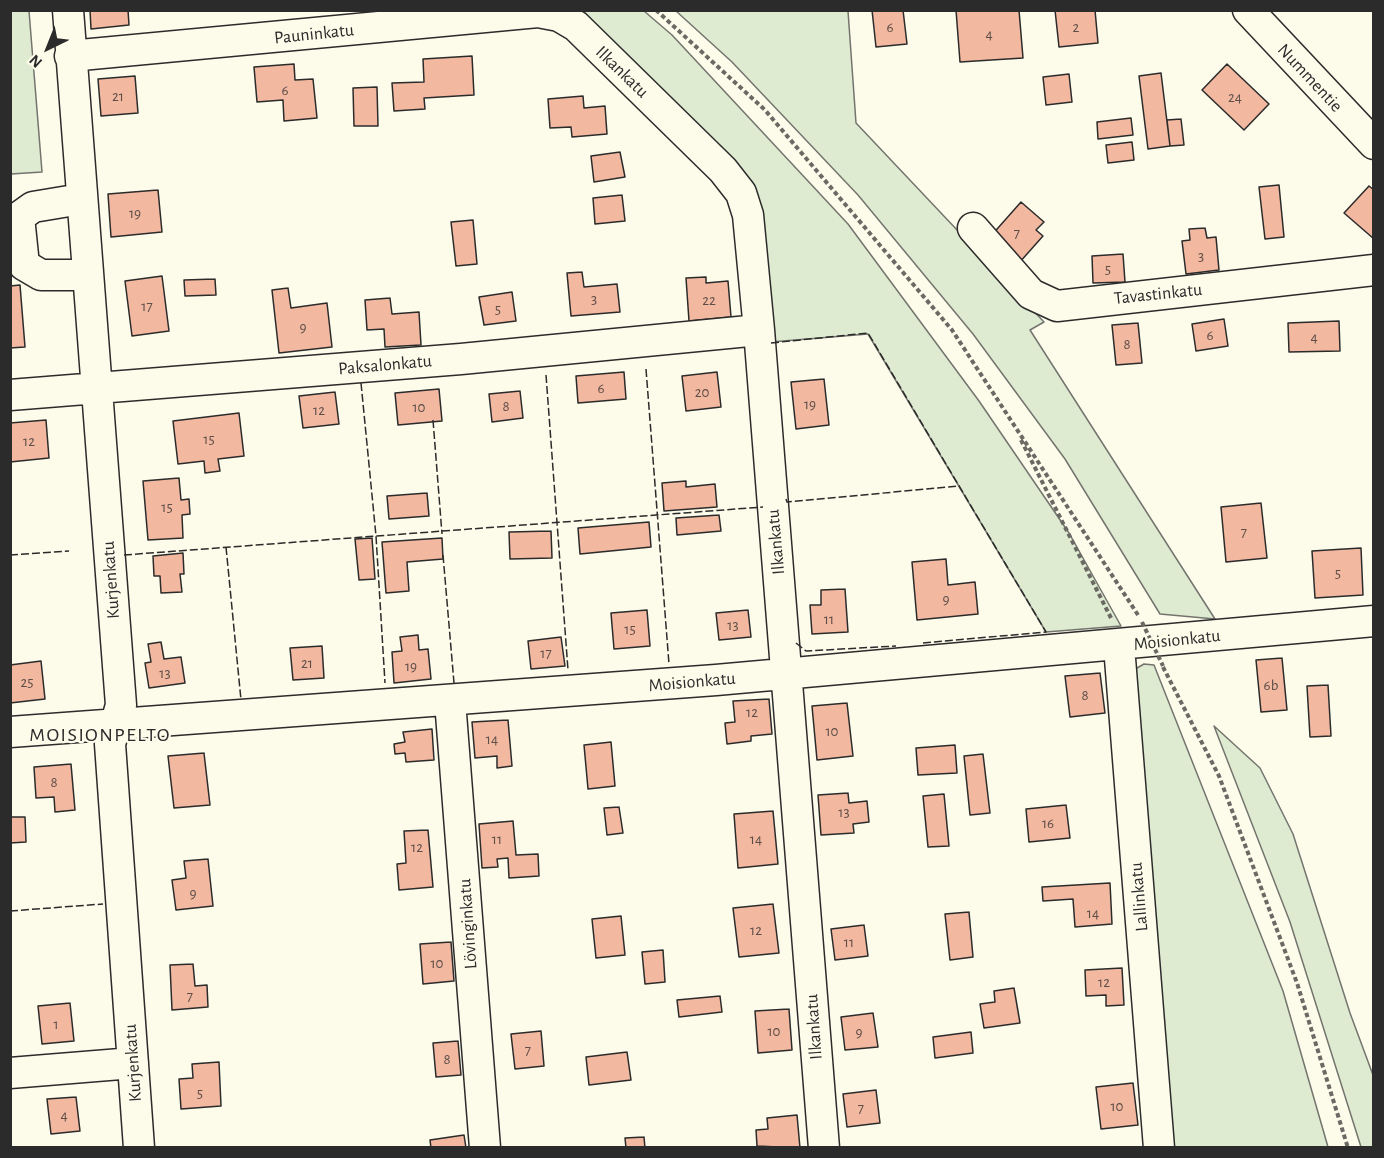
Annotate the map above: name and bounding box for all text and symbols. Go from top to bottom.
north arrow [18,18,78,78]
house number: 6 [886,18,894,36]
house number: 2 [1073,18,1079,36]
street label: Pauninkatu [273,19,355,49]
house number: 4 [985,25,993,43]
street label: Nummentie [1273,39,1347,117]
street label: Ilkankatu [591,41,653,103]
text: N [26,52,45,71]
house number: 6 [281,81,289,99]
house number: 21 [112,87,124,105]
house number: 24 [1228,88,1242,106]
house number: 19 [129,204,141,222]
house number: 7 [1014,224,1020,242]
house number: 3 [1198,247,1204,265]
house number: 5 [1105,260,1111,278]
street label: Tavastinkatu [1113,279,1203,309]
house number: 3 [591,290,597,308]
house number: 22 [702,291,716,309]
house number: 17 [141,297,153,315]
house number: 5 [495,300,501,318]
house number: 9 [299,318,307,336]
house number: 6 [1206,326,1214,344]
house number: 4 [1310,328,1318,346]
house number: 8 [1123,335,1131,353]
street label: Paksalonkatu [337,350,433,380]
house number: 6 [597,379,605,397]
house number: 20 [695,383,709,401]
house number: 19 [804,395,816,413]
house number: 8 [502,397,510,415]
house number: 10 [412,398,426,416]
house number: 12 [313,401,325,419]
house number: 15 [203,430,215,448]
house number: 12 [23,432,35,450]
house number: 15 [161,498,173,516]
street label: Ilkankatu [762,508,790,576]
house number: 7 [1241,523,1247,541]
street label: Kurjenkatu [98,540,124,620]
house number: 5 [1335,564,1341,582]
house number: 9 [942,590,950,608]
house number: 11 [824,610,834,628]
house number: 13 [727,616,739,634]
house number: 15 [624,620,636,638]
street label: Moisionkatu [1133,625,1221,655]
house number: 17 [540,644,552,662]
house number: 21 [301,654,313,672]
house number: 19 [405,657,417,675]
house number: 13 [159,664,171,682]
street label: Moisionkatu [648,667,736,697]
house number: 25 [20,673,34,691]
house number: 6b [1264,676,1278,694]
house number: 8 [1081,686,1089,704]
house number: 12 [746,703,758,721]
house number: 10 [825,722,839,740]
district label: MOISIONPELTO [29,723,171,747]
house number: 14 [486,730,498,748]
house number: 8 [50,773,58,791]
house number: 13 [838,803,850,821]
house number: 16 [1042,814,1054,832]
house number: 11 [492,830,502,848]
house number: 14 [750,830,762,848]
house number: 12 [411,838,423,856]
street label: Lallinkatu [1125,861,1153,933]
street label: Lövinginkatu [454,878,482,970]
house number: 9 [189,884,197,902]
house number: 14 [1087,904,1099,922]
house number: 12 [750,921,762,939]
house number: 11 [844,933,854,951]
house number: 10 [430,954,444,972]
house number: 12 [1098,973,1110,991]
house number: 7 [187,987,193,1005]
street label: Ilkankatu [801,994,827,1060]
house number: 1 [53,1015,59,1033]
house number: 10 [767,1022,781,1040]
street label: Kurjenkatu [120,1023,146,1103]
house number: 9 [855,1023,863,1041]
house number: 7 [525,1041,531,1059]
house number: 8 [443,1050,451,1068]
house number: 5 [197,1084,203,1102]
house number: 10 [1110,1097,1124,1115]
house number: 7 [858,1099,864,1117]
house number: 4 [60,1106,68,1124]

